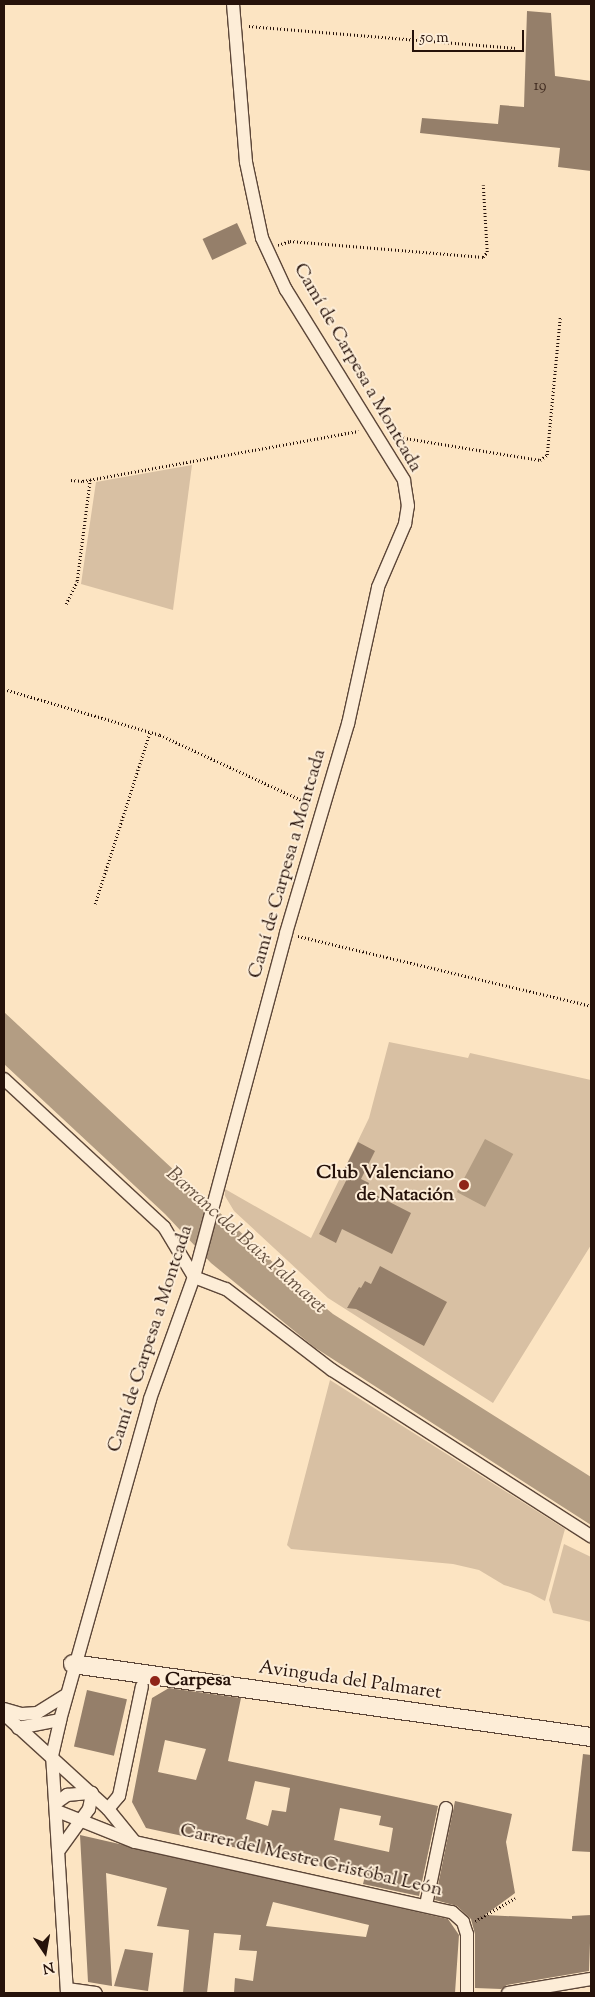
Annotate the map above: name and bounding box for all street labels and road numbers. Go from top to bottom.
street label: Camí de Carpesa a Montcada [288,260,426,476]
street label: Camí de Carpesa a Montcada [244,747,332,981]
street label: Camí de Carpesa a Montcada [104,1223,198,1455]
street label: Avinguda del Palmaret [257,1657,443,1705]
street label: Carrer del Mestre Cristóbal León [178,1820,444,1902]

